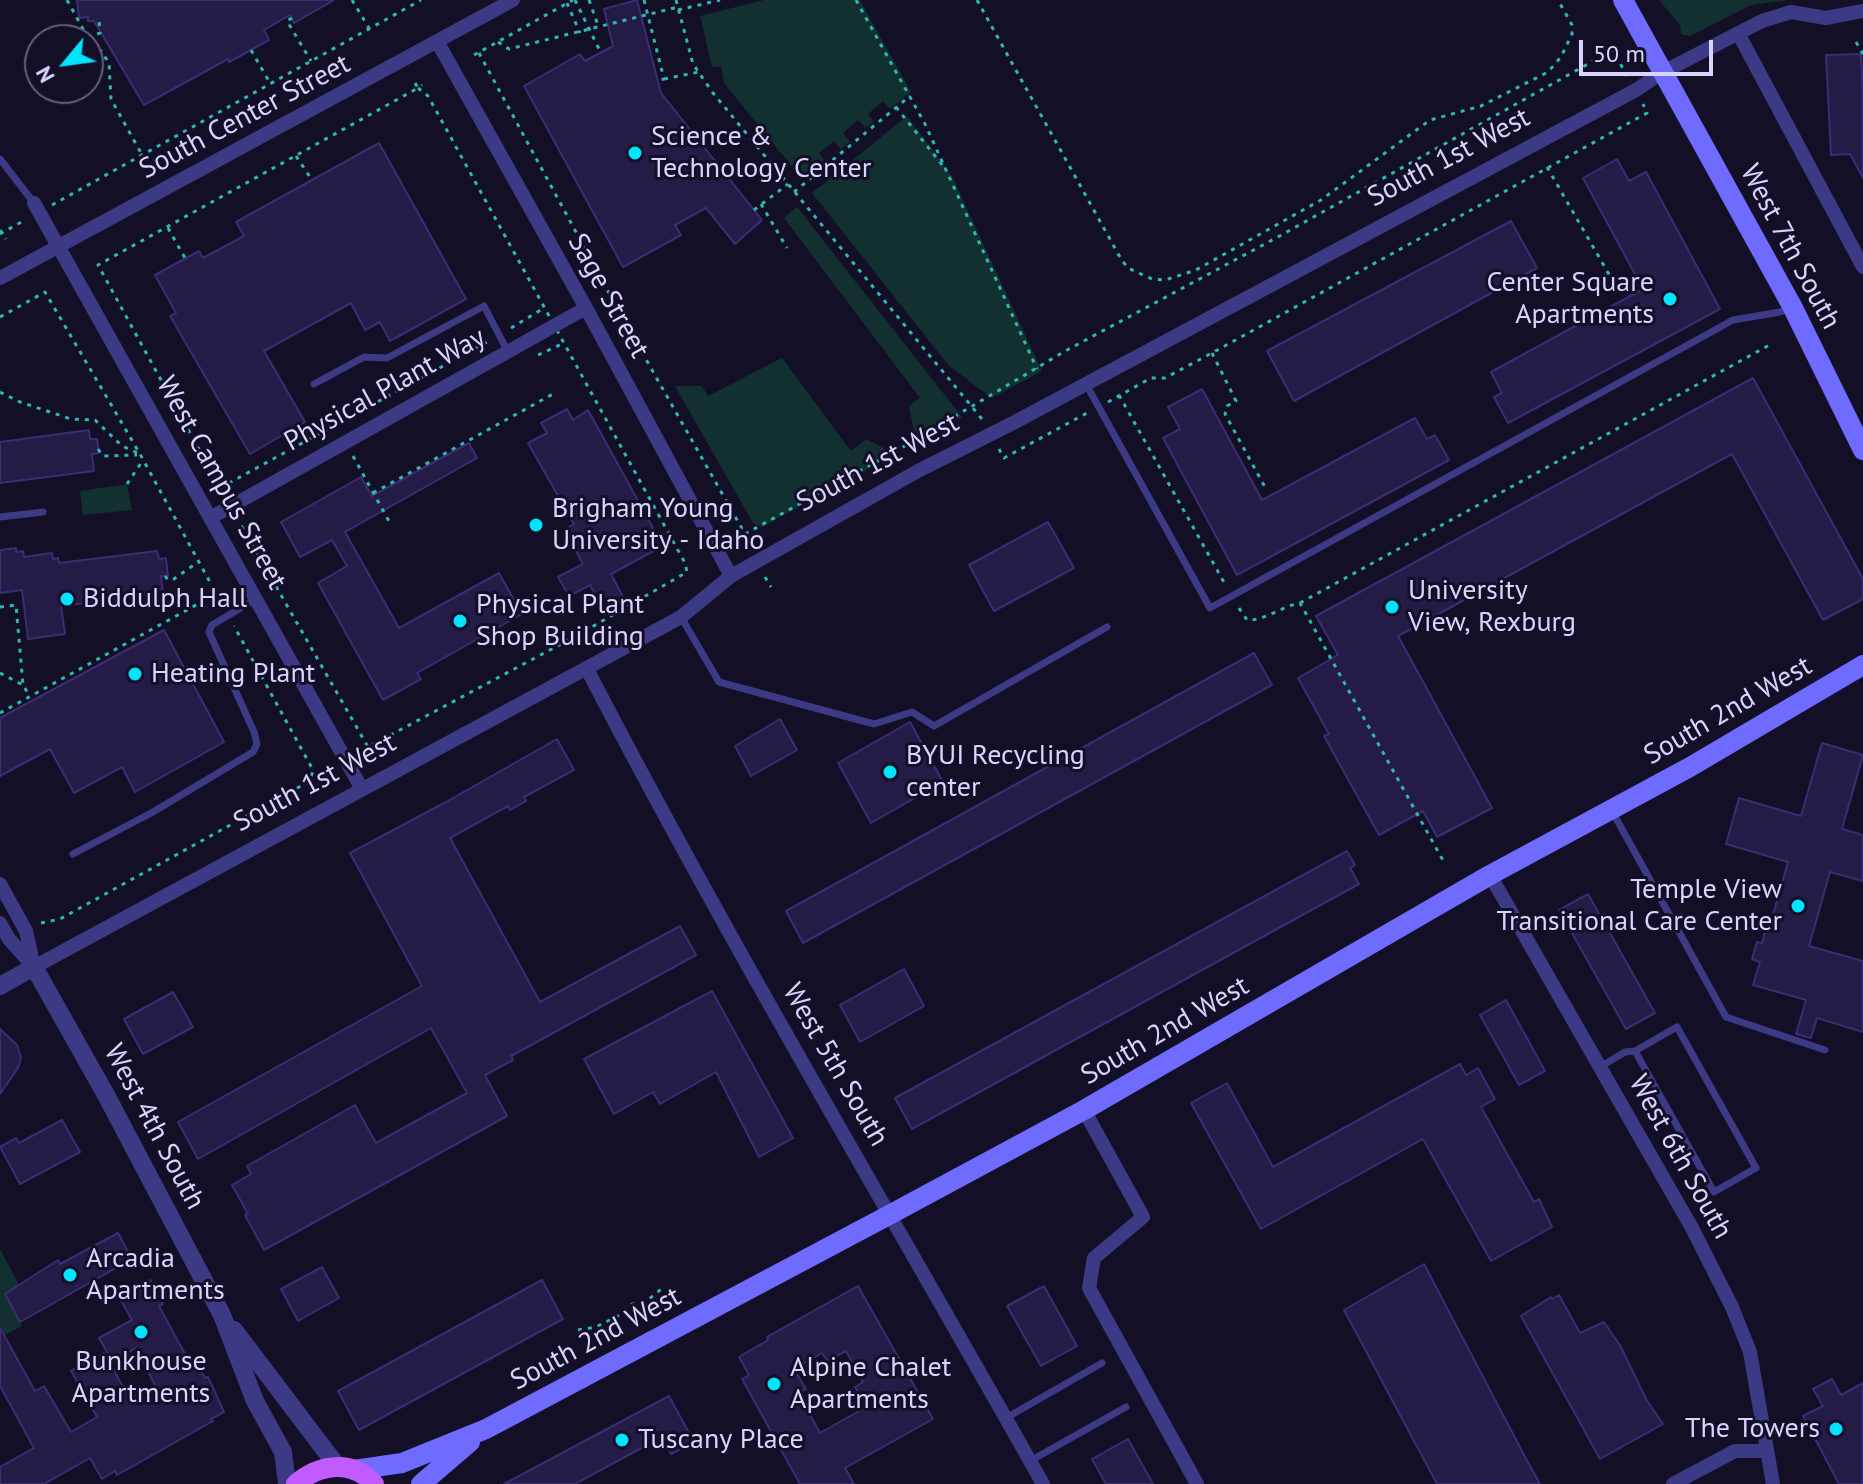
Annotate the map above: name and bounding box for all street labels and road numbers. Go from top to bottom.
street label: South Center Street [134,47,356,187]
street label: South 1st West [1362,101,1536,215]
street label: West 7th South [1733,159,1847,335]
street label: Sage Street [560,228,656,364]
street label: Physical Plant Way [279,321,491,459]
street label: West Campus Street [149,371,293,595]
street label: South 1st West [791,406,965,520]
street label: South 2nd West [1638,649,1818,773]
street label: South 1st West [228,726,402,840]
street label: South 2nd West [1075,969,1255,1093]
street label: West 5th South [775,978,895,1152]
street label: West 4th South [96,1039,212,1215]
street label: West 6th South [1621,1069,1739,1245]
street label: South 2nd West [505,1280,687,1398]

